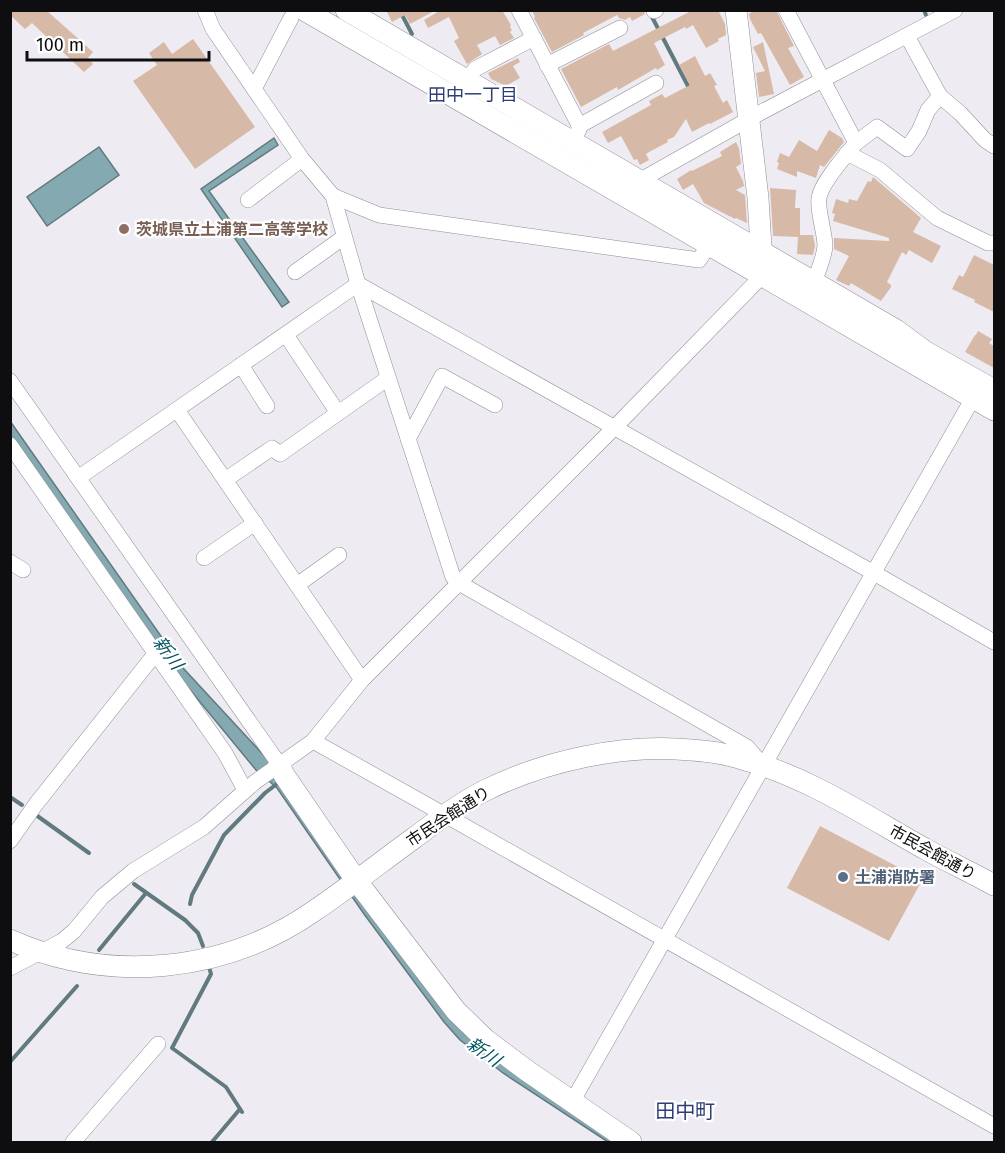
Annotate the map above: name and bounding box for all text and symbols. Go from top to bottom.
scale bar [27,24,208,62]
text: 100 m [36,34,84,56]
district label: 田中一丁目 [428,84,518,106]
place label: 茨城県立土浦第二高等学校 [136,220,328,239]
marker: 茨城県立土浦第二高等学校 [117,222,131,236]
water label: 新川 [149,632,189,676]
street label: 市民会館通り [403,782,494,851]
street label: 市民会館通り [886,821,979,884]
place label: 土浦消防署 [855,868,935,887]
marker: 土浦消防署 [836,870,850,884]
water label: 新川 [463,1033,507,1072]
district label: 田中町 [655,1099,715,1123]

